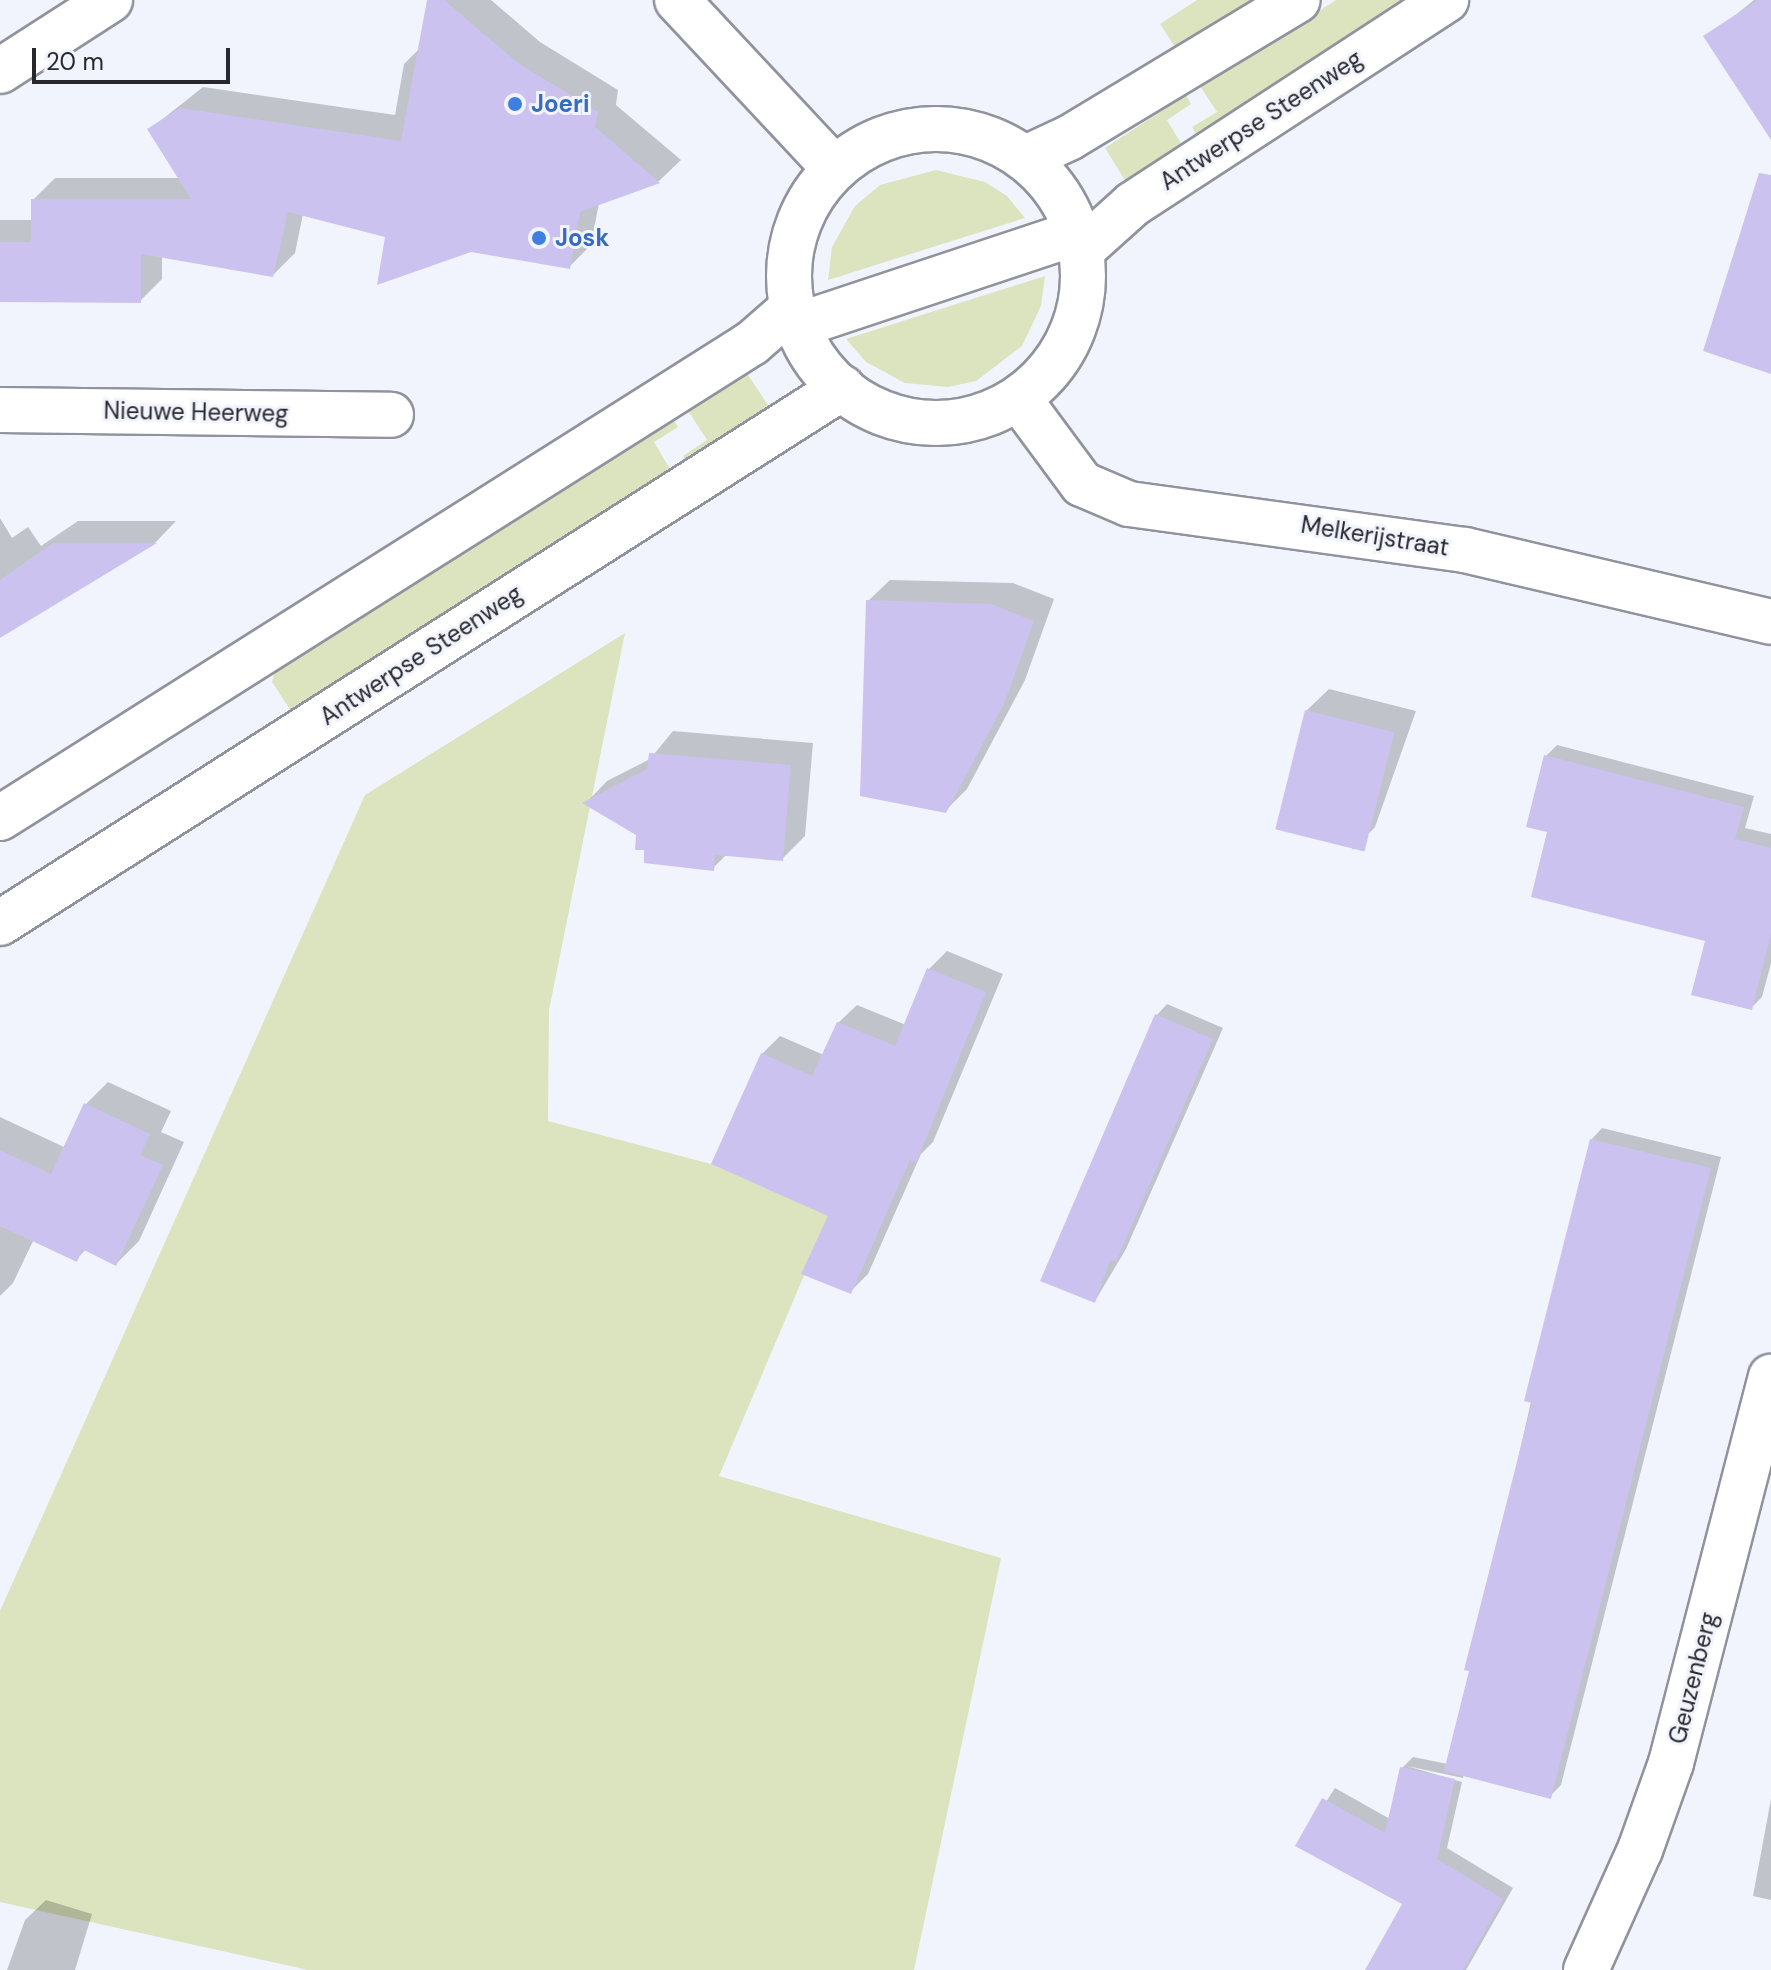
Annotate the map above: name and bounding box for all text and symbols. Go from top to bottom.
scale bar [36,32,234,82]
street label: Antwerpse Steenweg [1154,44,1368,196]
text: 20 m [46,46,104,77]
place label: Joeri [531,90,589,118]
marker: Joeri [506,95,524,113]
place label: Josk [555,224,609,252]
marker: Josk [530,229,548,247]
street label: Nieuwe Heerweg [103,396,289,428]
street label: Melkerijstraat [1299,510,1451,562]
street label: Antwerpse Steenweg [314,579,528,731]
street label: Geuzenberg [1663,1609,1723,1747]

